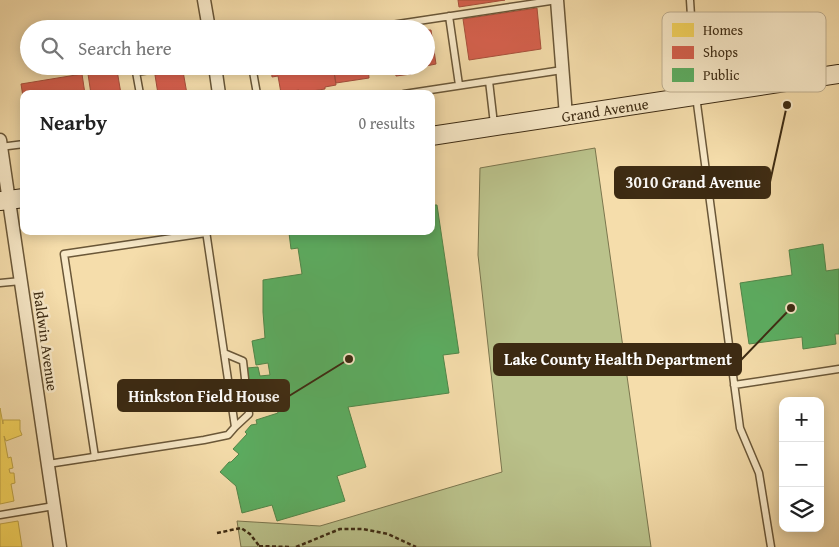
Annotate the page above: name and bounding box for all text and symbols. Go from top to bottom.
legend [662,12,826,92]
search box [20,20,435,75]
text: Homes [703,20,743,40]
icon: search [38,34,66,62]
text: Search here [78,34,172,62]
text: Shops [703,42,738,62]
text: Public [703,65,739,85]
street label: Grand Avenue [560,93,650,127]
text: Nearby [40,107,107,138]
text: 0 results [358,111,415,135]
callout: 3010 Grand Avenue [615,167,770,198]
text: 3010 Grand Avenue [625,170,761,194]
street label: Baldwin Avenue [29,290,63,392]
callout: Lake County Health Department [494,344,741,375]
text: Lake County Health Department [504,347,732,371]
callout: Hinkston Field House [118,380,289,411]
text: Hinkston Field House [128,384,280,408]
map controls [779,397,824,532]
button: + [779,397,824,442]
button: − [779,442,824,487]
button: layers [779,487,824,532]

